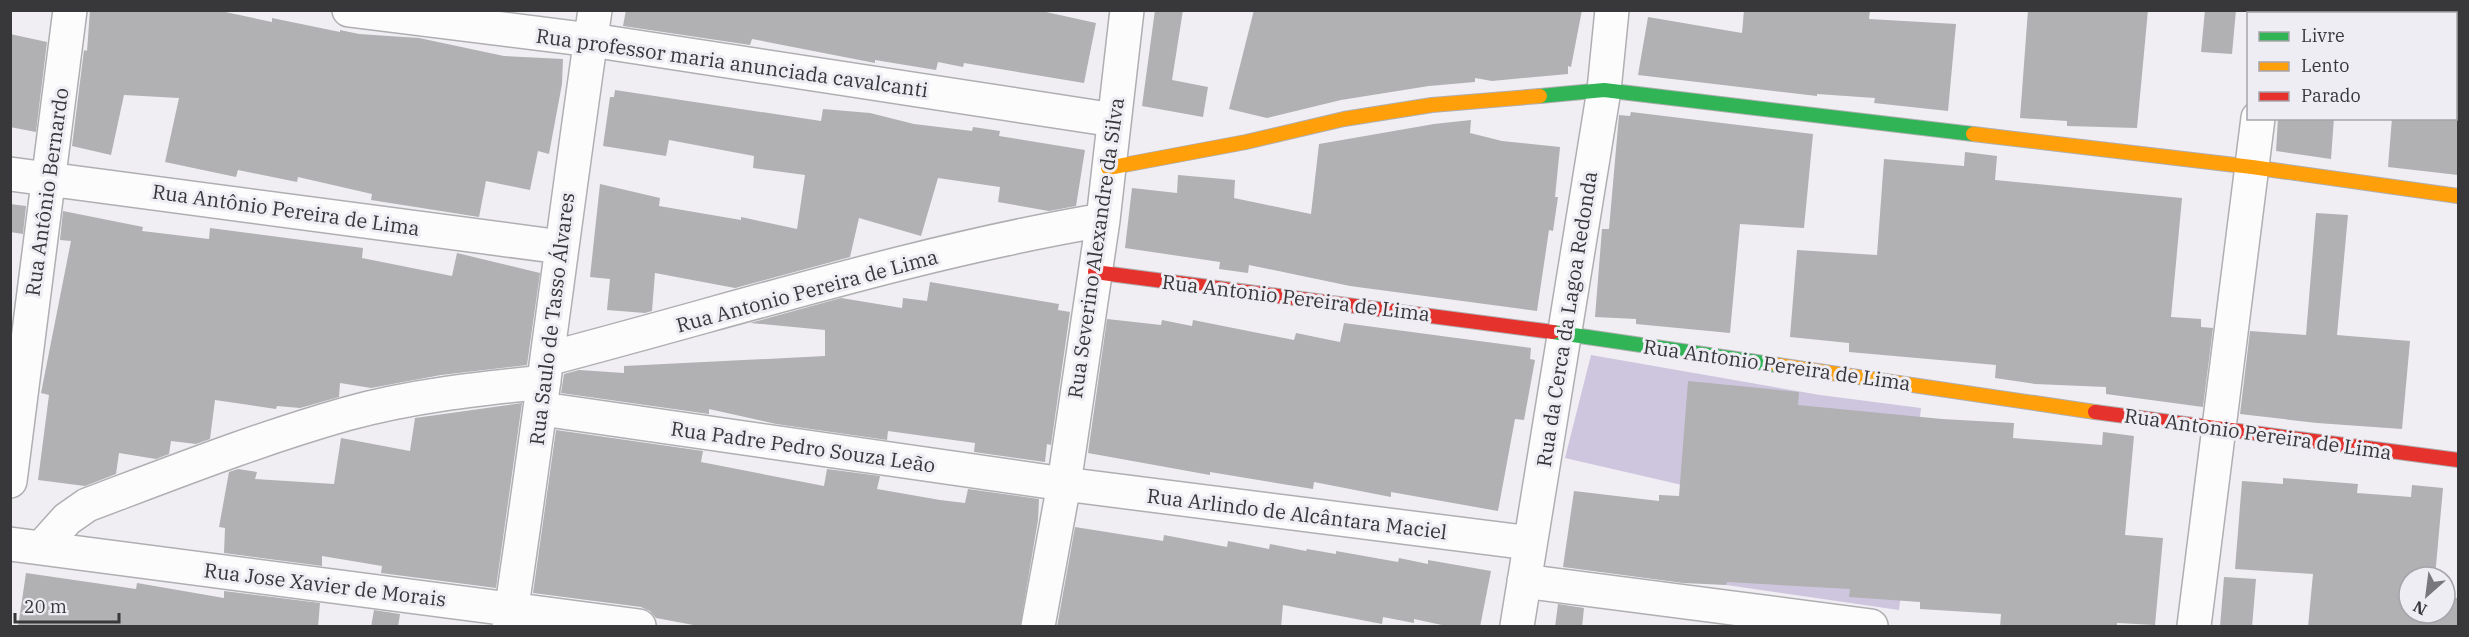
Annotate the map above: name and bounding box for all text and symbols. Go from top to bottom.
legend [2247,12,2457,120]
street label: Rua professor maria anunciada cavalcanti [534,22,930,103]
text: Livre [2301,24,2345,47]
text: Lento [2301,54,2349,77]
text: Parado [2301,84,2361,107]
street label: Rua Antônio Bernardo [19,86,74,298]
street label: Rua Severino Alexandre da Silva [1061,96,1130,400]
street label: Rua da Cerca da Lagoa Redonda [1530,169,1603,469]
street label: Rua Antônio Pereira de Lima [151,177,422,242]
street label: Rua Saulo de Tasso Álvares [523,191,580,447]
street label: Rua Antonio Pereira de Lima [673,243,941,338]
street label: Rua Antonio Pereira de Lima [1160,268,1432,327]
street label: Rua Antonio Pereira de Lima [1642,332,1913,397]
street label: Rua Antonio Pereira de Lima [2123,401,2394,466]
street label: Rua Padre Pedro Souza Leão [669,415,937,478]
street label: Rua Arlindo de Alcântara Maciel [1145,482,1449,545]
street label: Rua Jose Xavier de Morais [202,556,448,613]
north arrow [2397,565,2457,625]
scale bar [15,586,118,624]
text: 20 m [24,595,67,618]
text: N [2410,596,2430,620]

